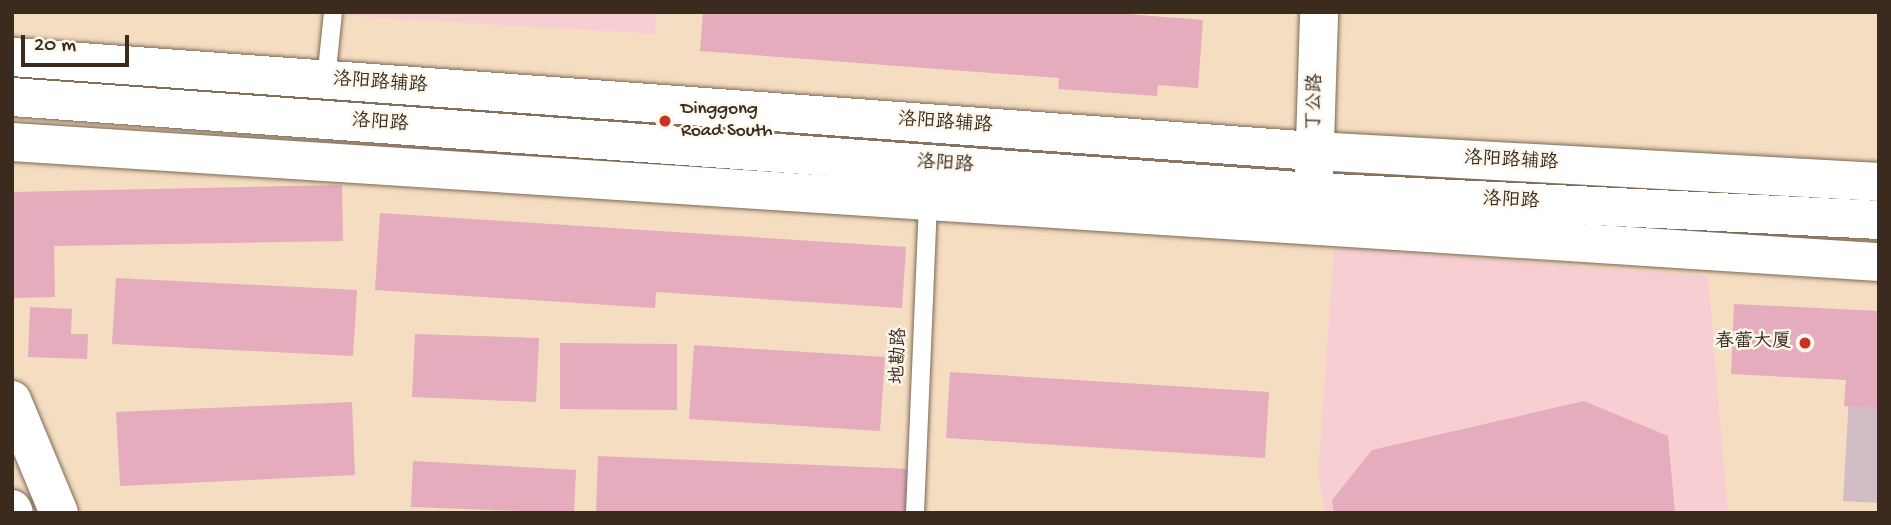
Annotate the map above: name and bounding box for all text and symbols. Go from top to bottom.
scale bar [24,21,133,65]
text: 20 m [34,34,76,59]
street label: 洛阳路辅路 [332,69,428,99]
street label: 丁公路 [1304,73,1328,131]
place label: Dinggong Road South [681,99,773,143]
street label: 洛阳路辅路 [897,109,993,139]
street label: 洛阳路 [351,111,409,137]
marker: Dinggong Road South [655,111,675,131]
street label: 洛阳路辅路 [1463,148,1559,176]
street label: 洛阳路 [916,152,974,178]
street label: 洛阳路 [1482,189,1540,215]
street label: 地勘路 [888,327,912,385]
place label: 春蕾大厦 [1715,332,1791,354]
marker: 春蕾大厦 [1797,335,1813,351]

